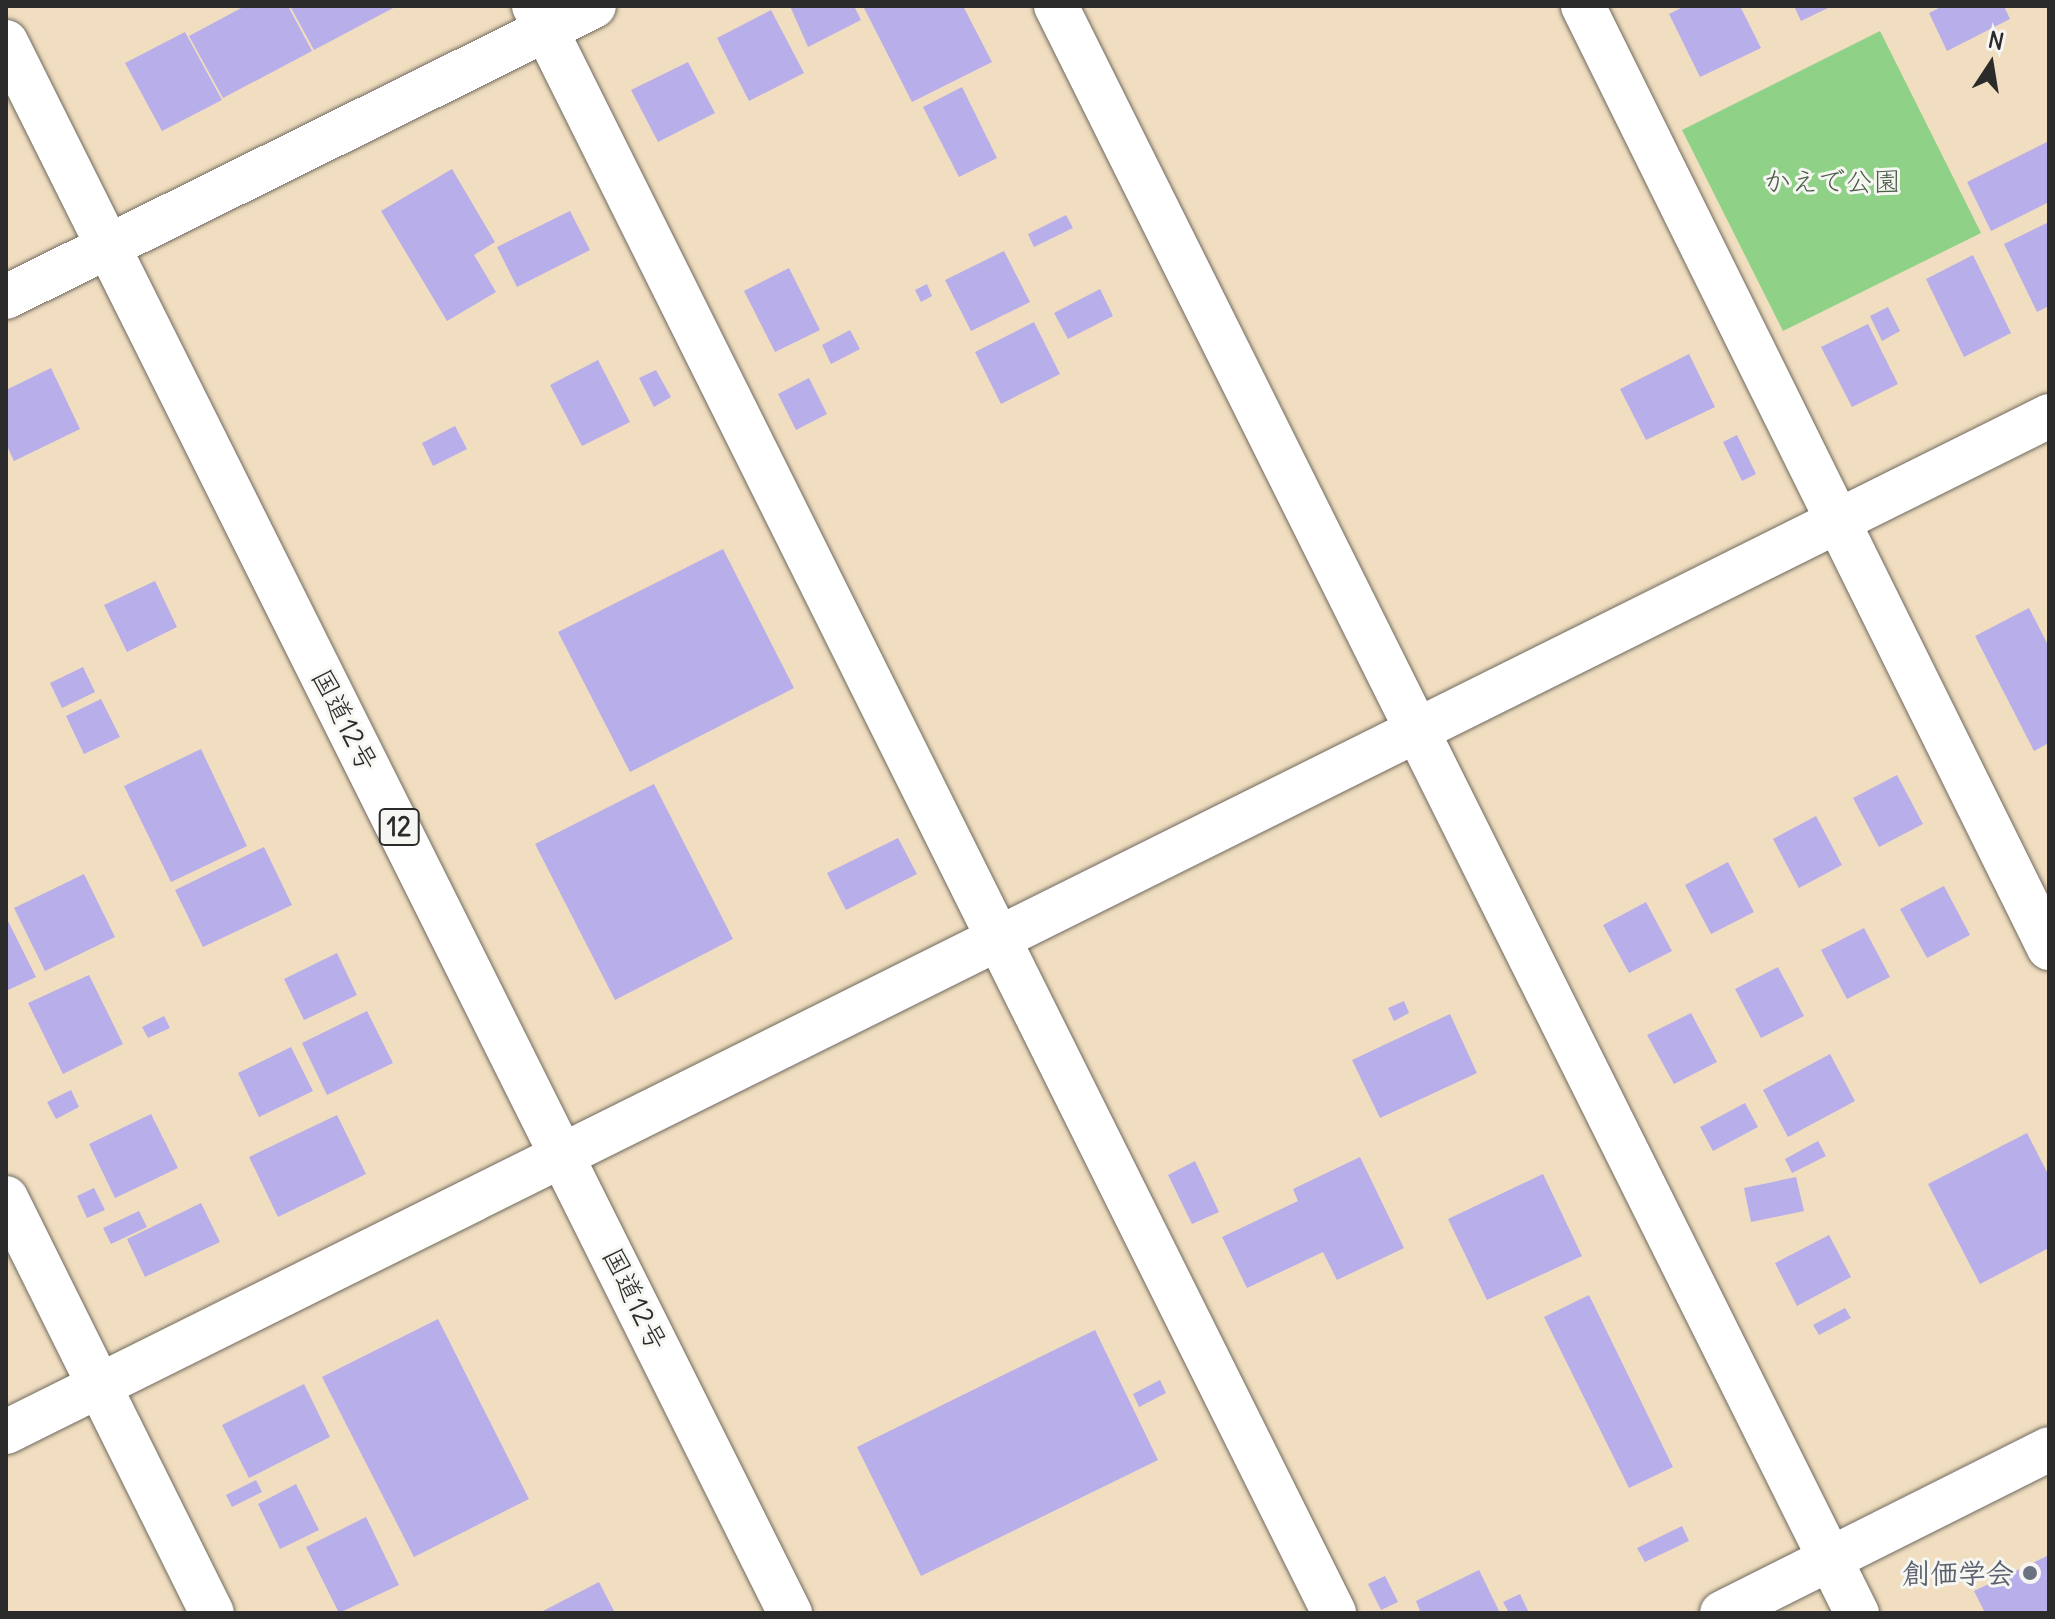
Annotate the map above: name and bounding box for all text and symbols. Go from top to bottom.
north arrow [1951,24,2031,104]
text: N [1986,25,2006,56]
park label: かえで公園 [1762,164,1902,198]
street label: 国道12号 [305,663,385,777]
road number: 12 [377,805,421,849]
street label: 国道12号 [596,1242,674,1356]
place label: 創価学会 [1902,1556,2014,1590]
marker: 創価学会 [2021,1564,2039,1582]

